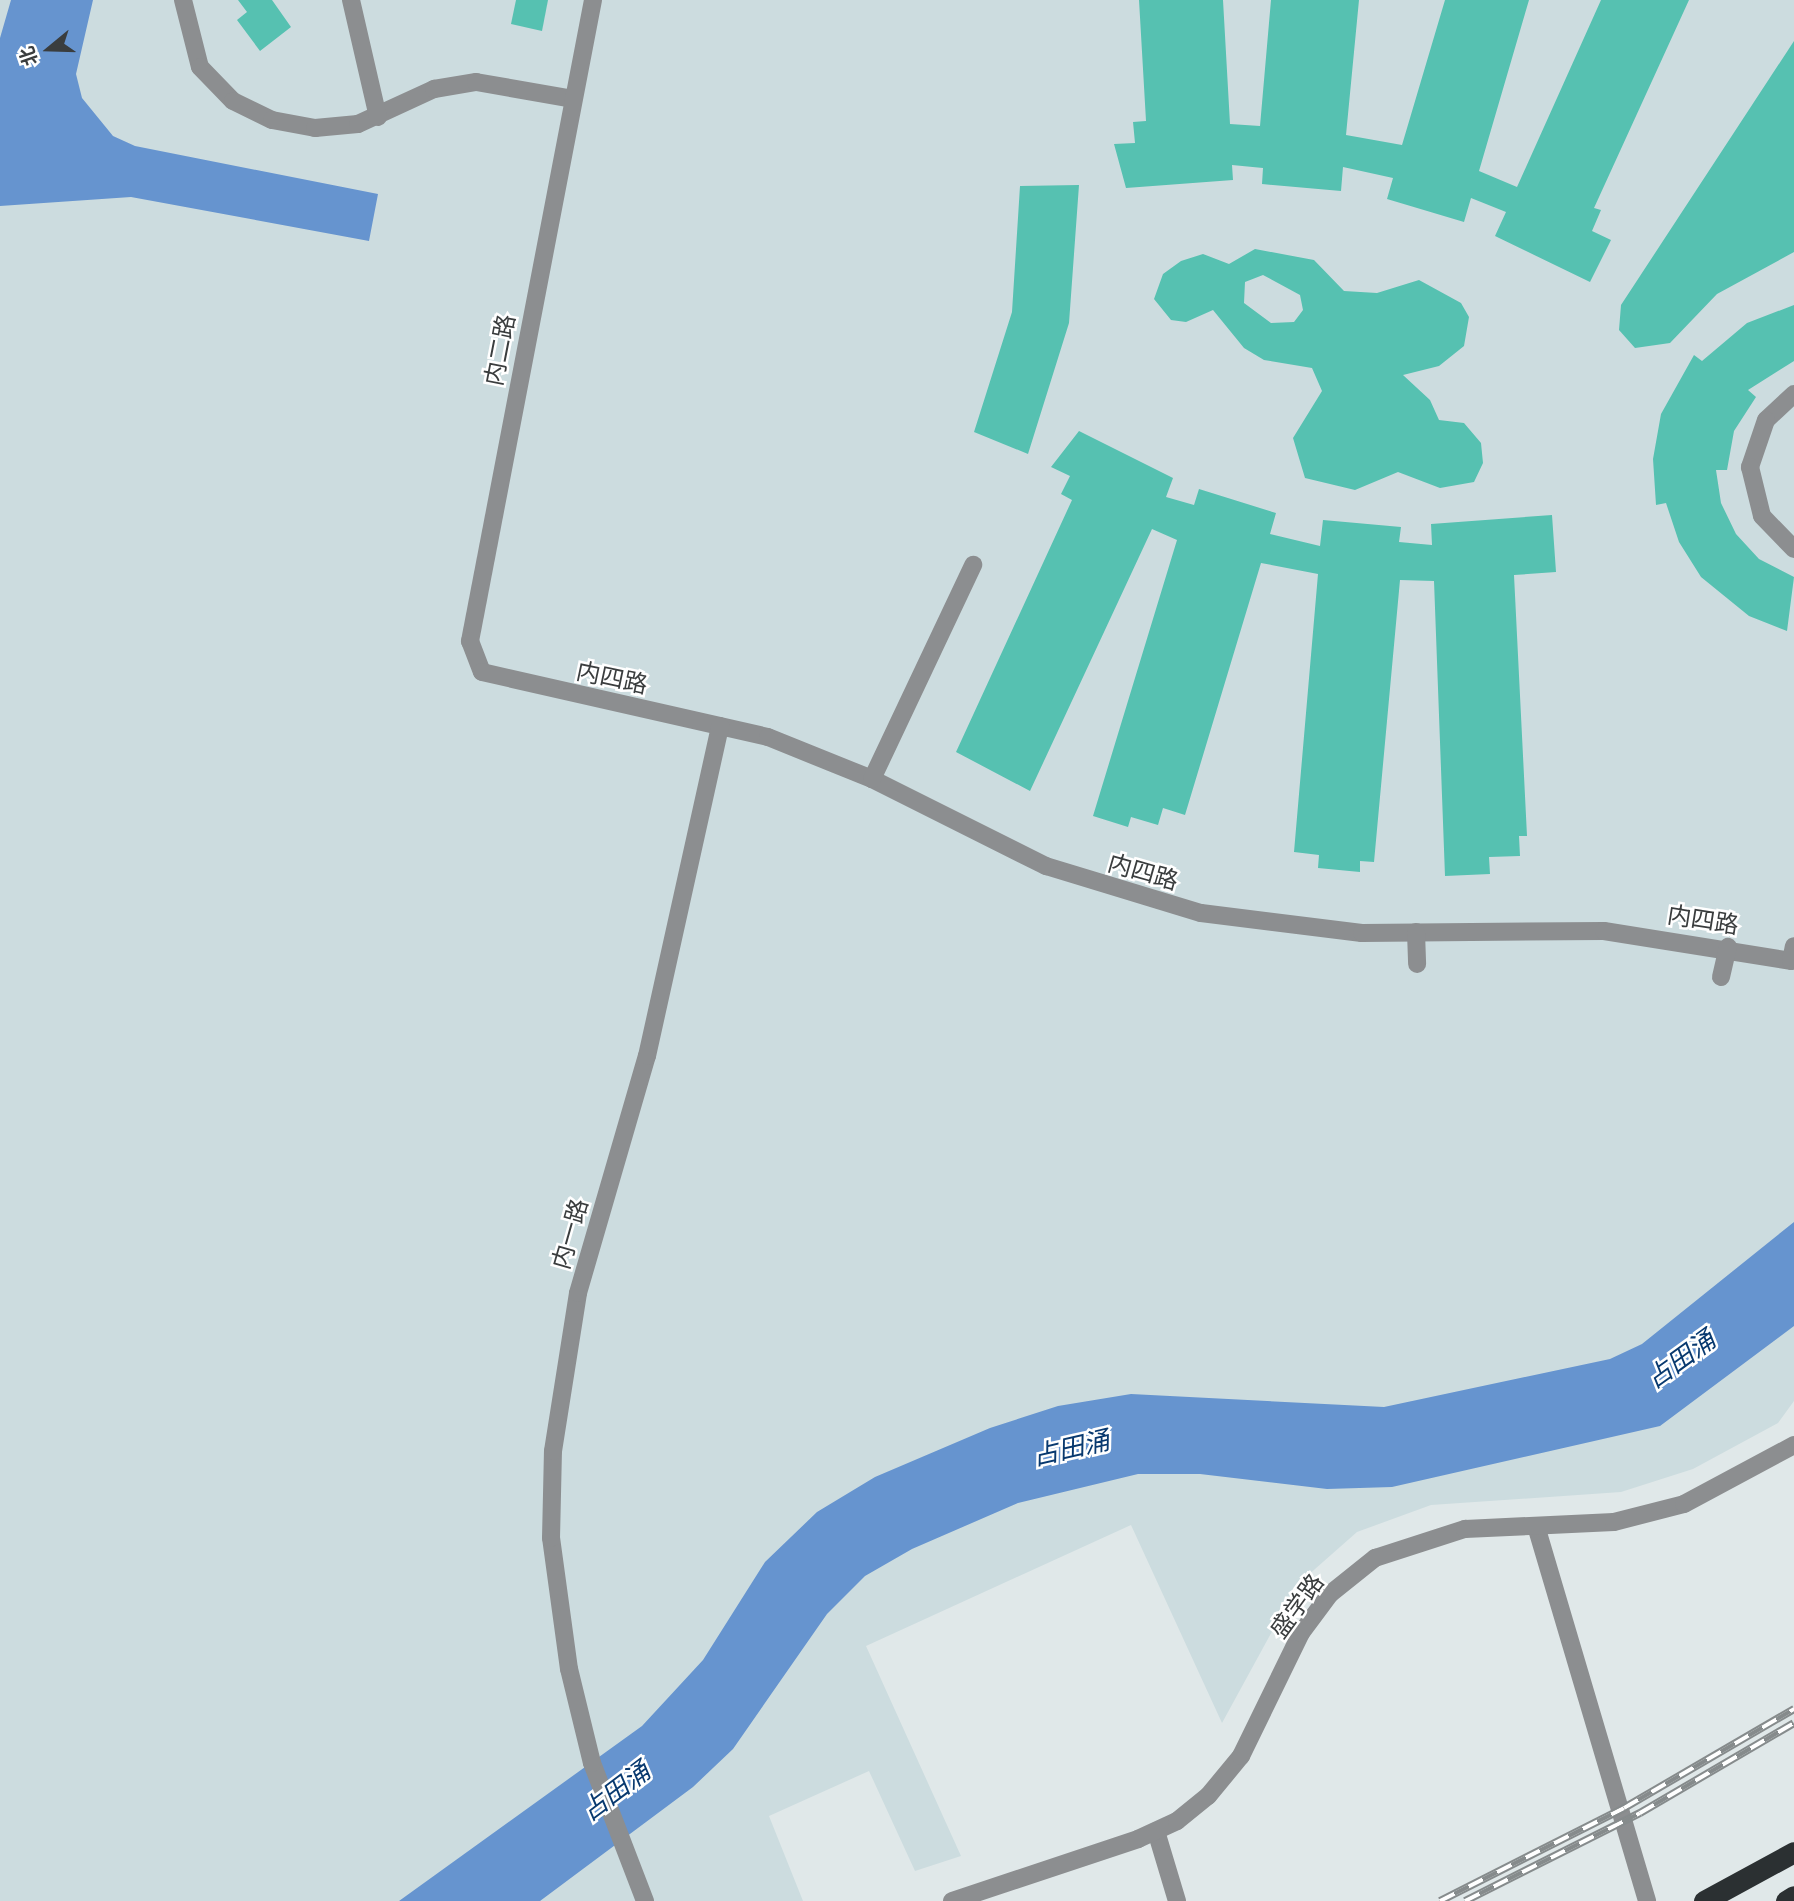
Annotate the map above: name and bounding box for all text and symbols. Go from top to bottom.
north arrow [14,14,84,84]
text: 北 [15,43,43,69]
street label: 内二路 [479,312,521,388]
street label: 内四路 [574,656,650,700]
street label: 内四路 [1104,848,1182,896]
street label: 内四路 [1665,900,1741,940]
street label: 内一路 [546,1195,594,1273]
water label: 占田涌 [1640,1324,1722,1396]
water label: 占田涌 [1029,1425,1113,1473]
street label: 盛学路 [1264,1568,1330,1644]
water label: 占田涌 [575,1756,657,1828]

